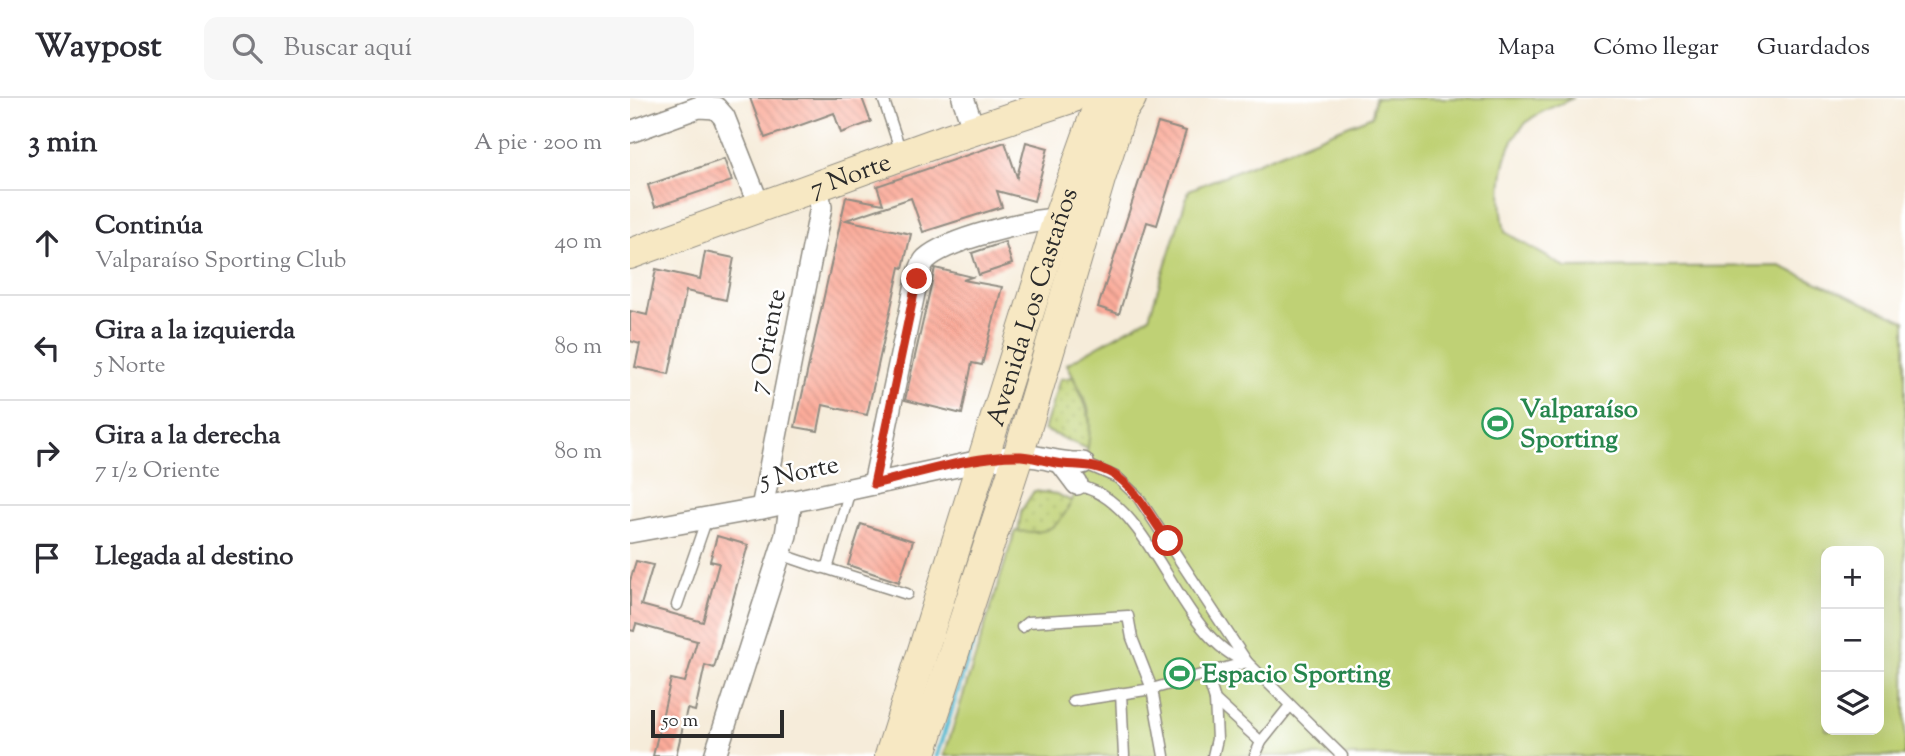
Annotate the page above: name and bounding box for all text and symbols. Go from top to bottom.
search box [204,17,694,80]
text: Waypost [35,24,162,72]
icon: search [228,29,266,67]
text: Buscar aquí [284,30,412,67]
text: Mapa [1498,31,1555,65]
text: Cómo llegar [1593,31,1719,65]
text: Guardados [1757,31,1870,65]
text: 3 min [28,122,98,165]
text: A pie · 200 m [474,127,602,160]
street label: 7 Norte [805,145,897,208]
street label: Avenida Los Castaños [978,183,1089,431]
text: Continúa [95,208,203,245]
icon: ahead [28,224,66,262]
text: 40 m [555,226,602,259]
text: Valparaíso Sporting Club [95,245,346,278]
route end [901,263,932,294]
street label: 7 Oriente [740,286,797,397]
text: Gira a la izquierda [95,313,295,350]
icon: left [28,329,66,367]
text: 80 m [554,331,602,364]
text: 5 Norte [95,350,166,383]
place label: Valparaíso Sporting [1520,392,1638,459]
sports icon: Valparaíso Sporting [1480,406,1514,440]
text: Gira a la derecha [95,418,280,455]
icon: right [28,434,66,472]
text: 80 m [554,436,602,469]
street label: 5 Norte [755,447,842,500]
text: 7 1/2 Oriente [95,455,220,488]
route start [1152,525,1183,556]
icon: arrive [28,539,66,577]
text: Llegada al destino [95,539,293,576]
map controls [1821,546,1884,735]
button: + [1821,546,1884,609]
button: − [1821,609,1884,672]
sports icon: Espacio Sporting [1162,656,1196,690]
place label: Espacio Sporting [1202,657,1391,694]
button: layers [1821,672,1884,735]
scale bar [651,707,784,739]
text: 50 m [662,708,698,735]

